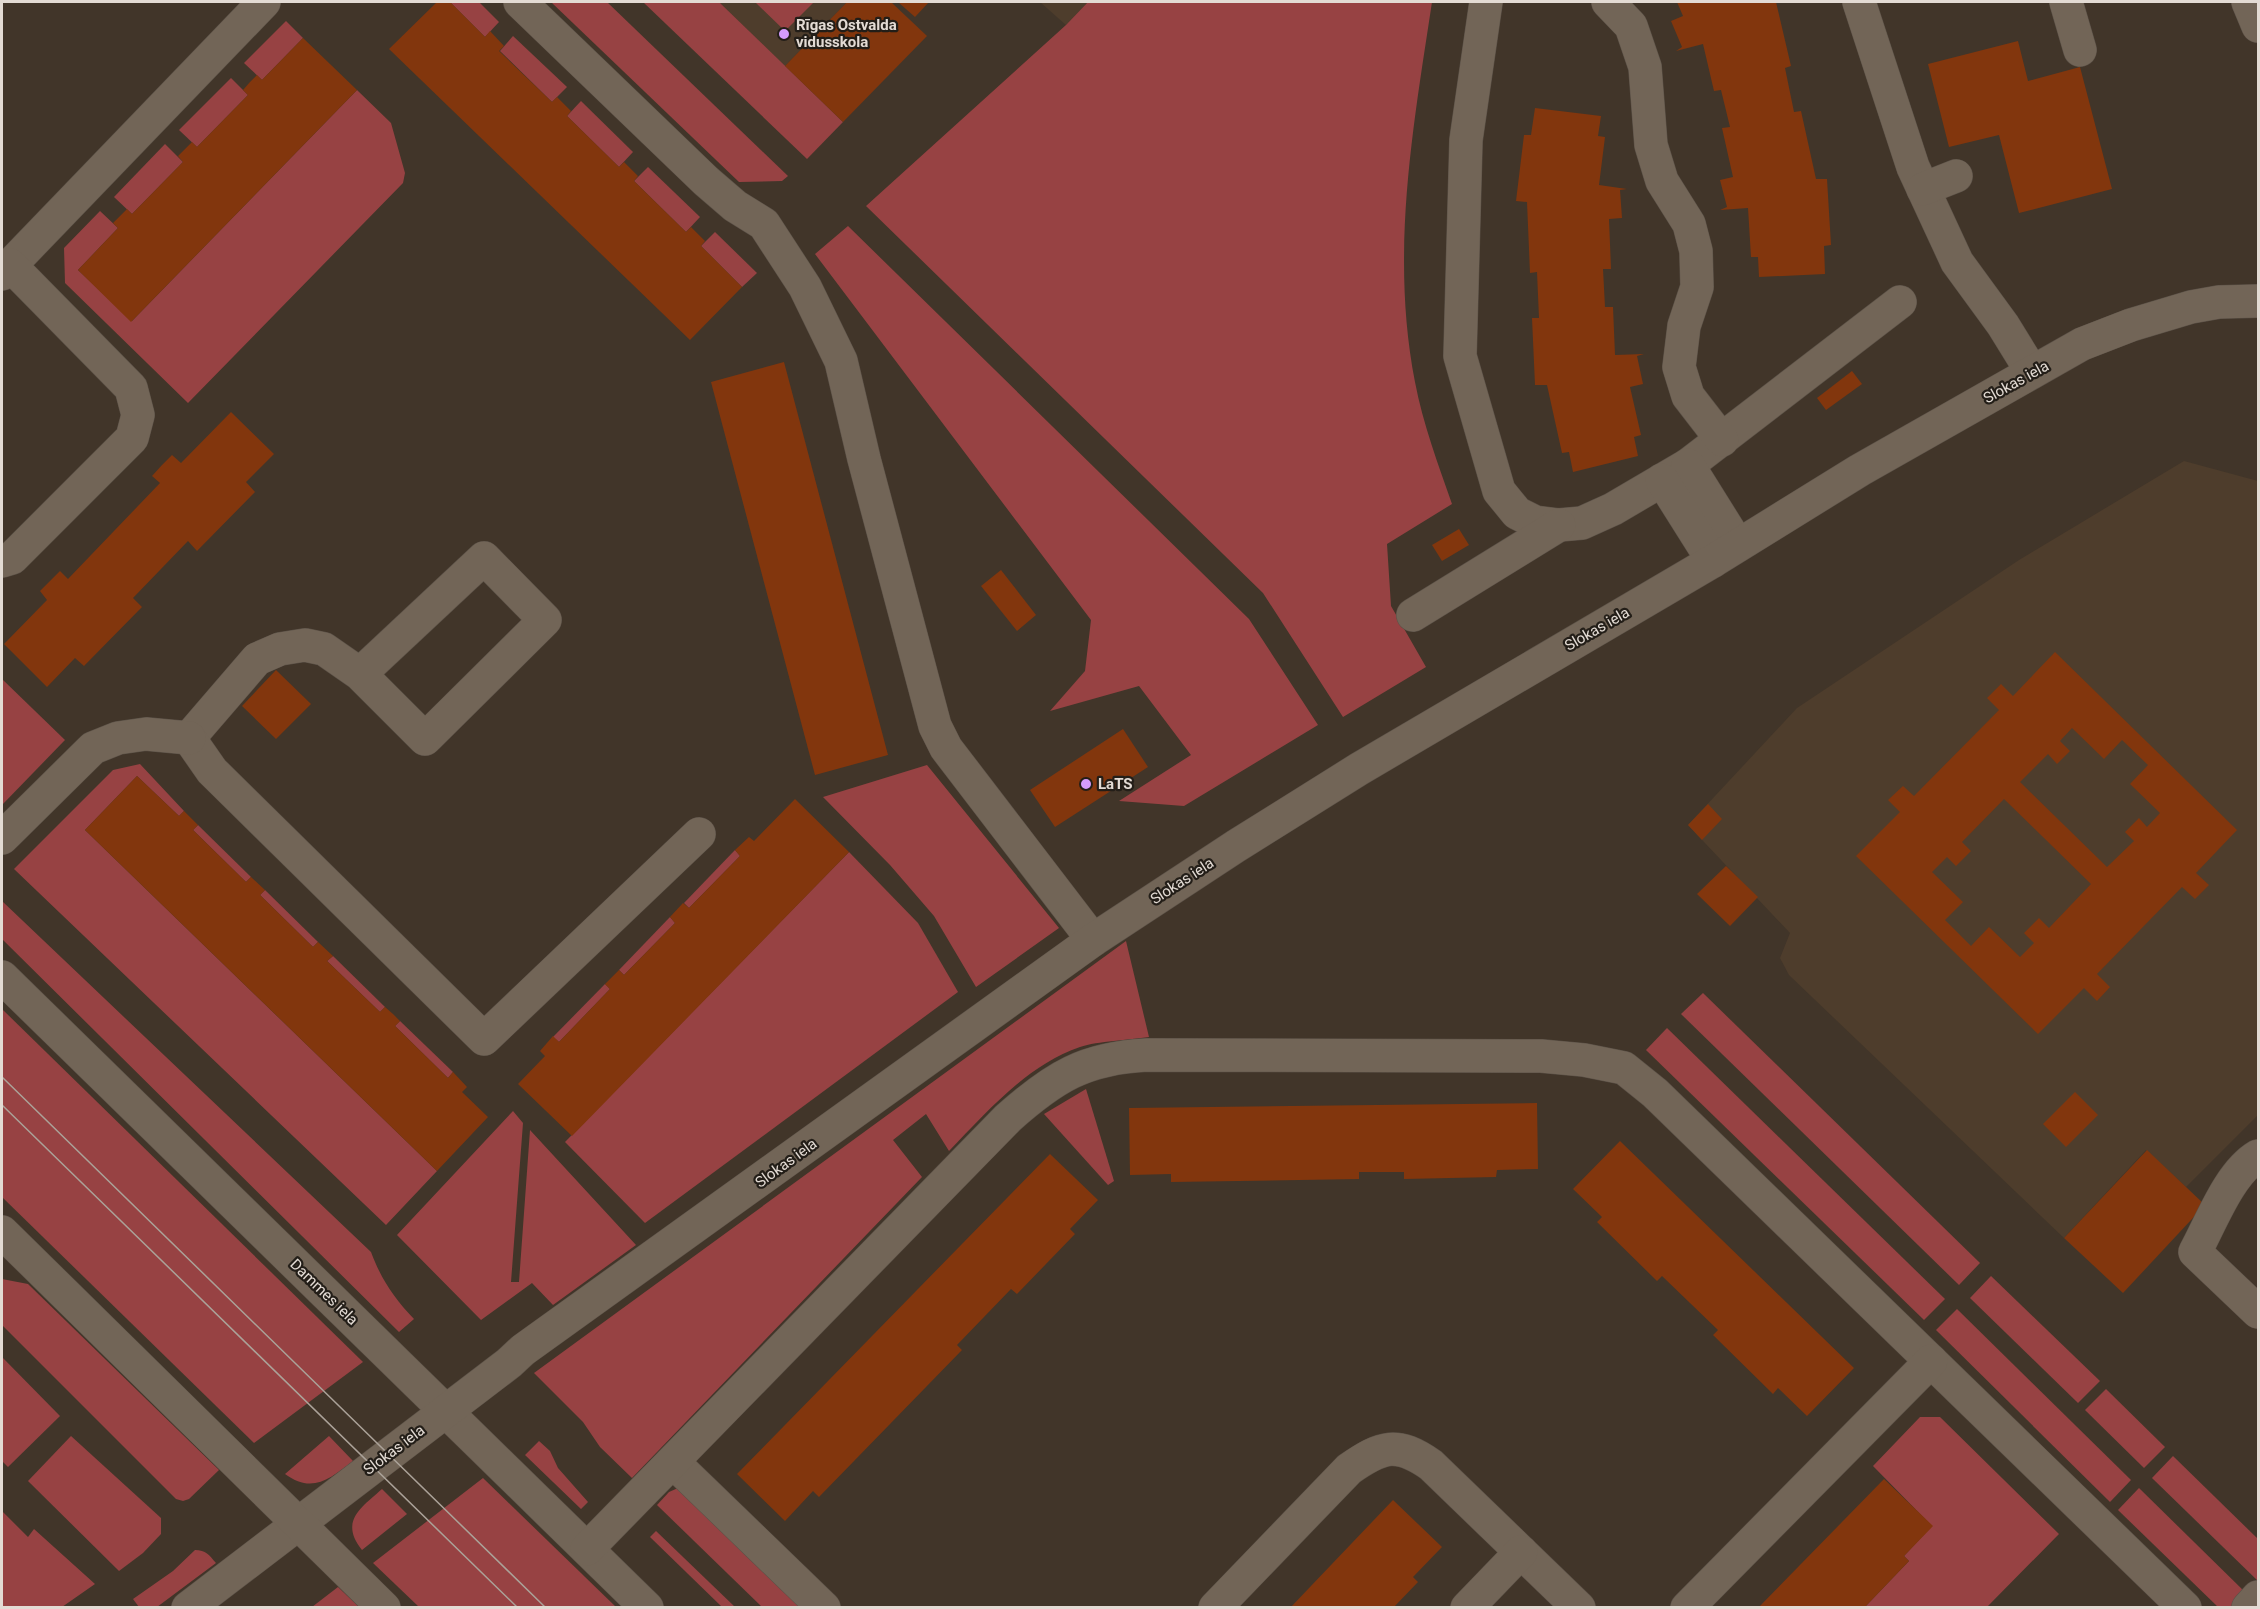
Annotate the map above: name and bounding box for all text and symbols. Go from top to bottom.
place label: Rīgas Ostvalda vidusskola [796,16,897,51]
marker: Rīgas Ostvalda vidusskola [777,27,791,41]
street label: Slokas iela [1980,357,2052,407]
street label: Slokas iela [1561,603,1633,655]
place label: LaTS [1098,775,1133,793]
marker: LaTS [1079,777,1093,791]
street label: Slokas iela [1147,854,1217,908]
street label: Slokas iela [752,1135,820,1191]
street label: Dammes iela [286,1255,362,1329]
street label: Slokas iela [360,1421,428,1479]

